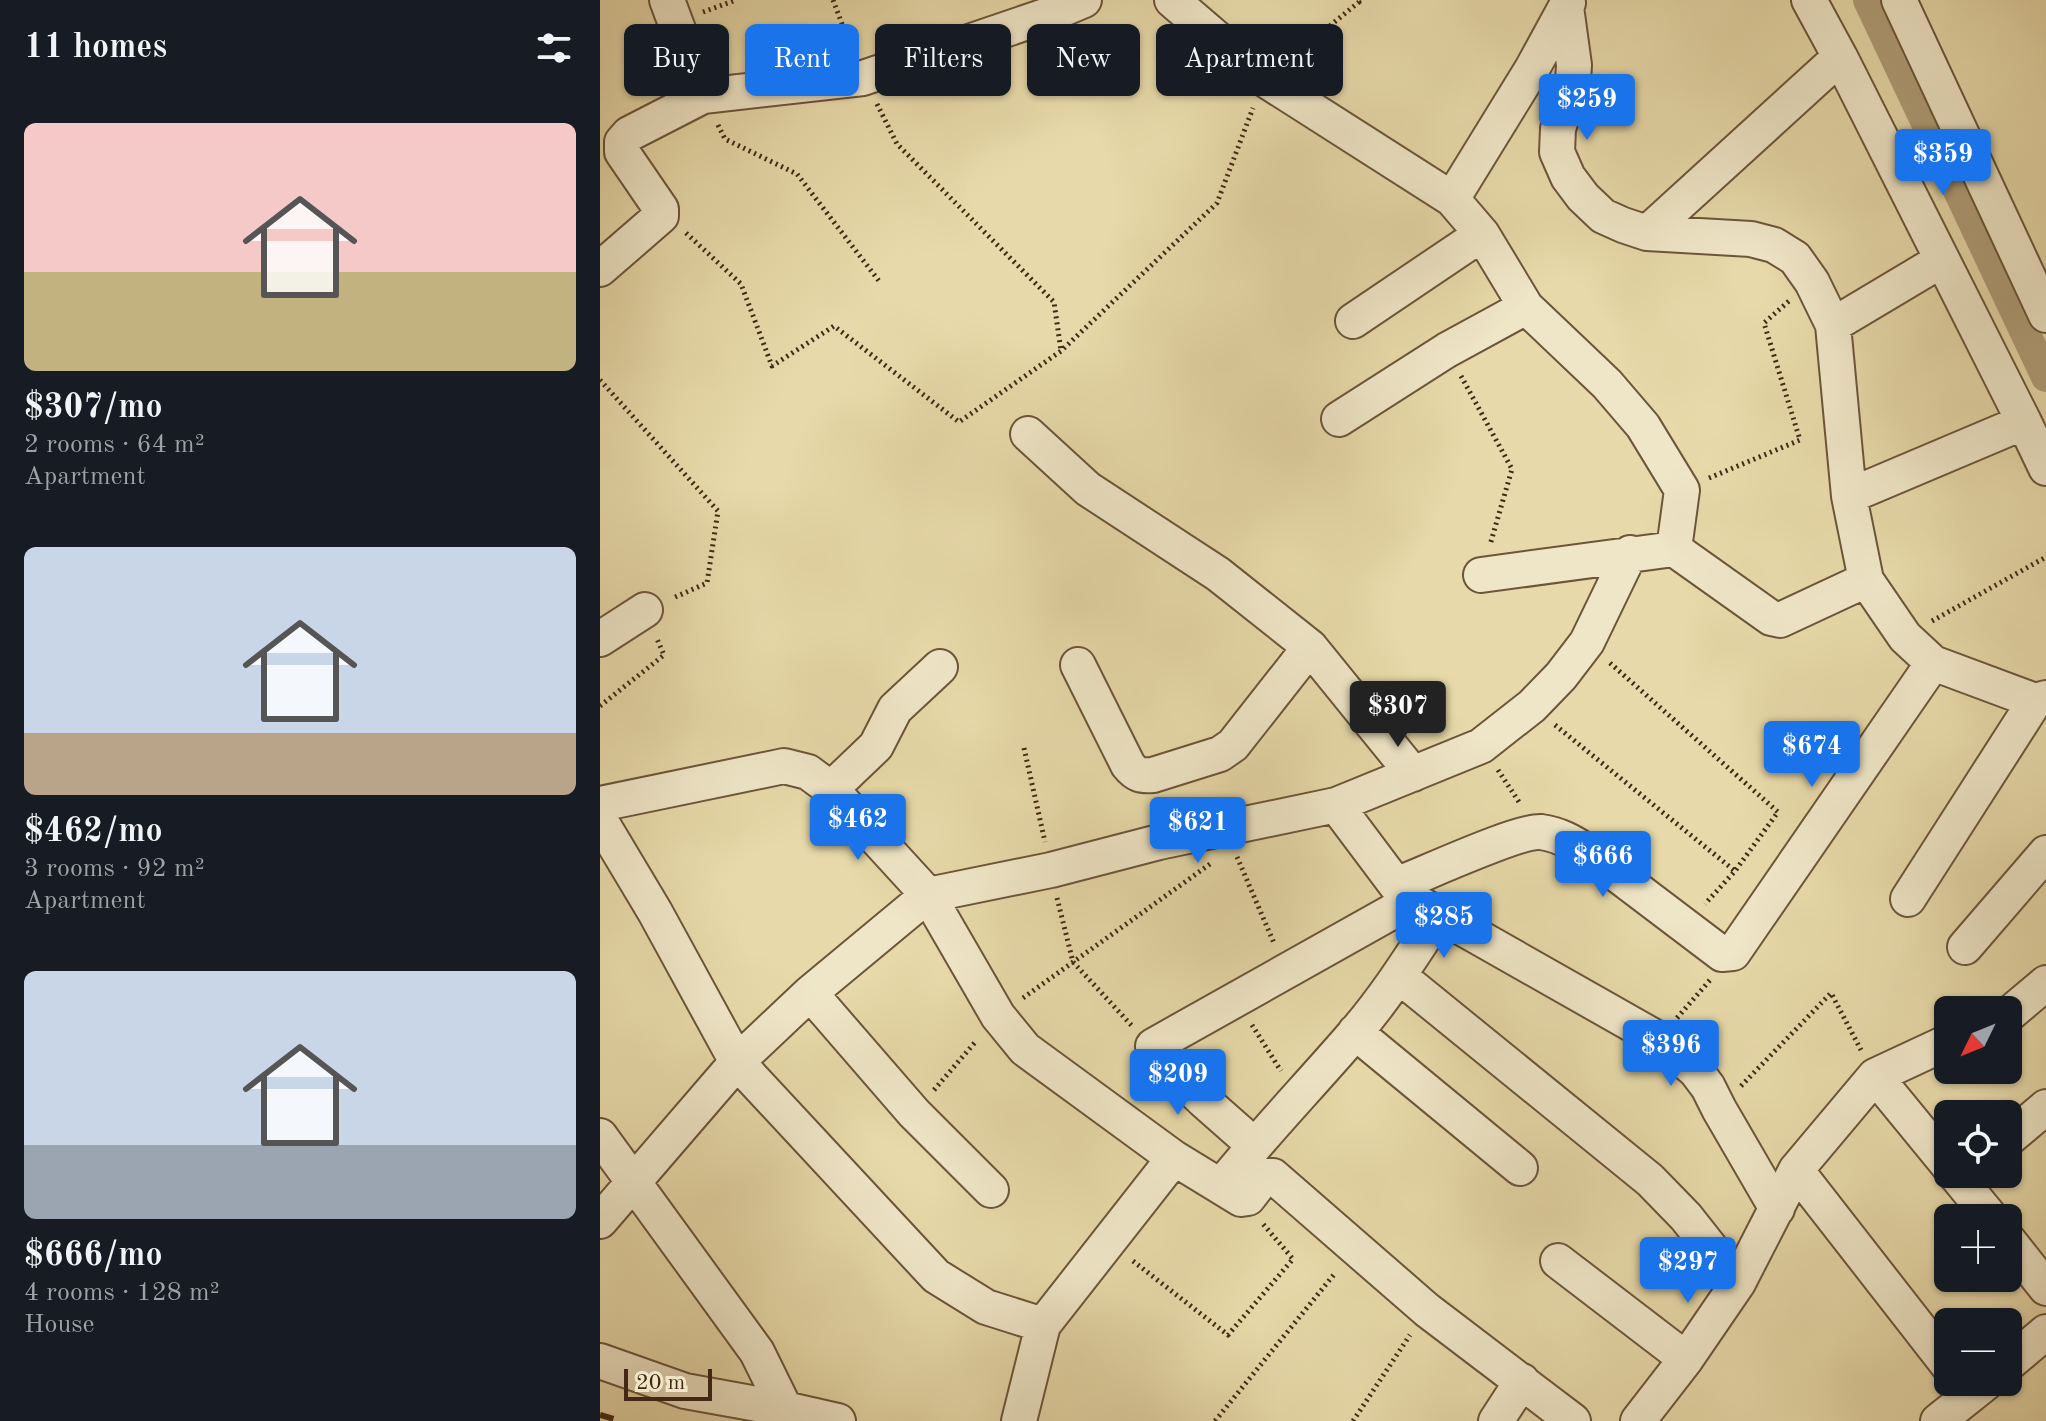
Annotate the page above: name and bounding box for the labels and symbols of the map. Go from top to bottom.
pin: $259 [1540,74,1634,142]
pin: $359 [1896,129,1990,197]
pin: $307 [1351,681,1445,749]
pin: $674 [1765,721,1859,789]
pin: $462 [811,794,905,862]
pin: $621 [1151,797,1245,865]
pin: $666 [1556,831,1650,899]
pin: $285 [1397,892,1491,960]
north arrow [1934,996,2022,1084]
pin: $396 [1624,1020,1718,1088]
pin: $209 [1131,1049,1225,1117]
pin: $297 [1641,1237,1735,1305]
scale bar [624,1365,712,1401]

